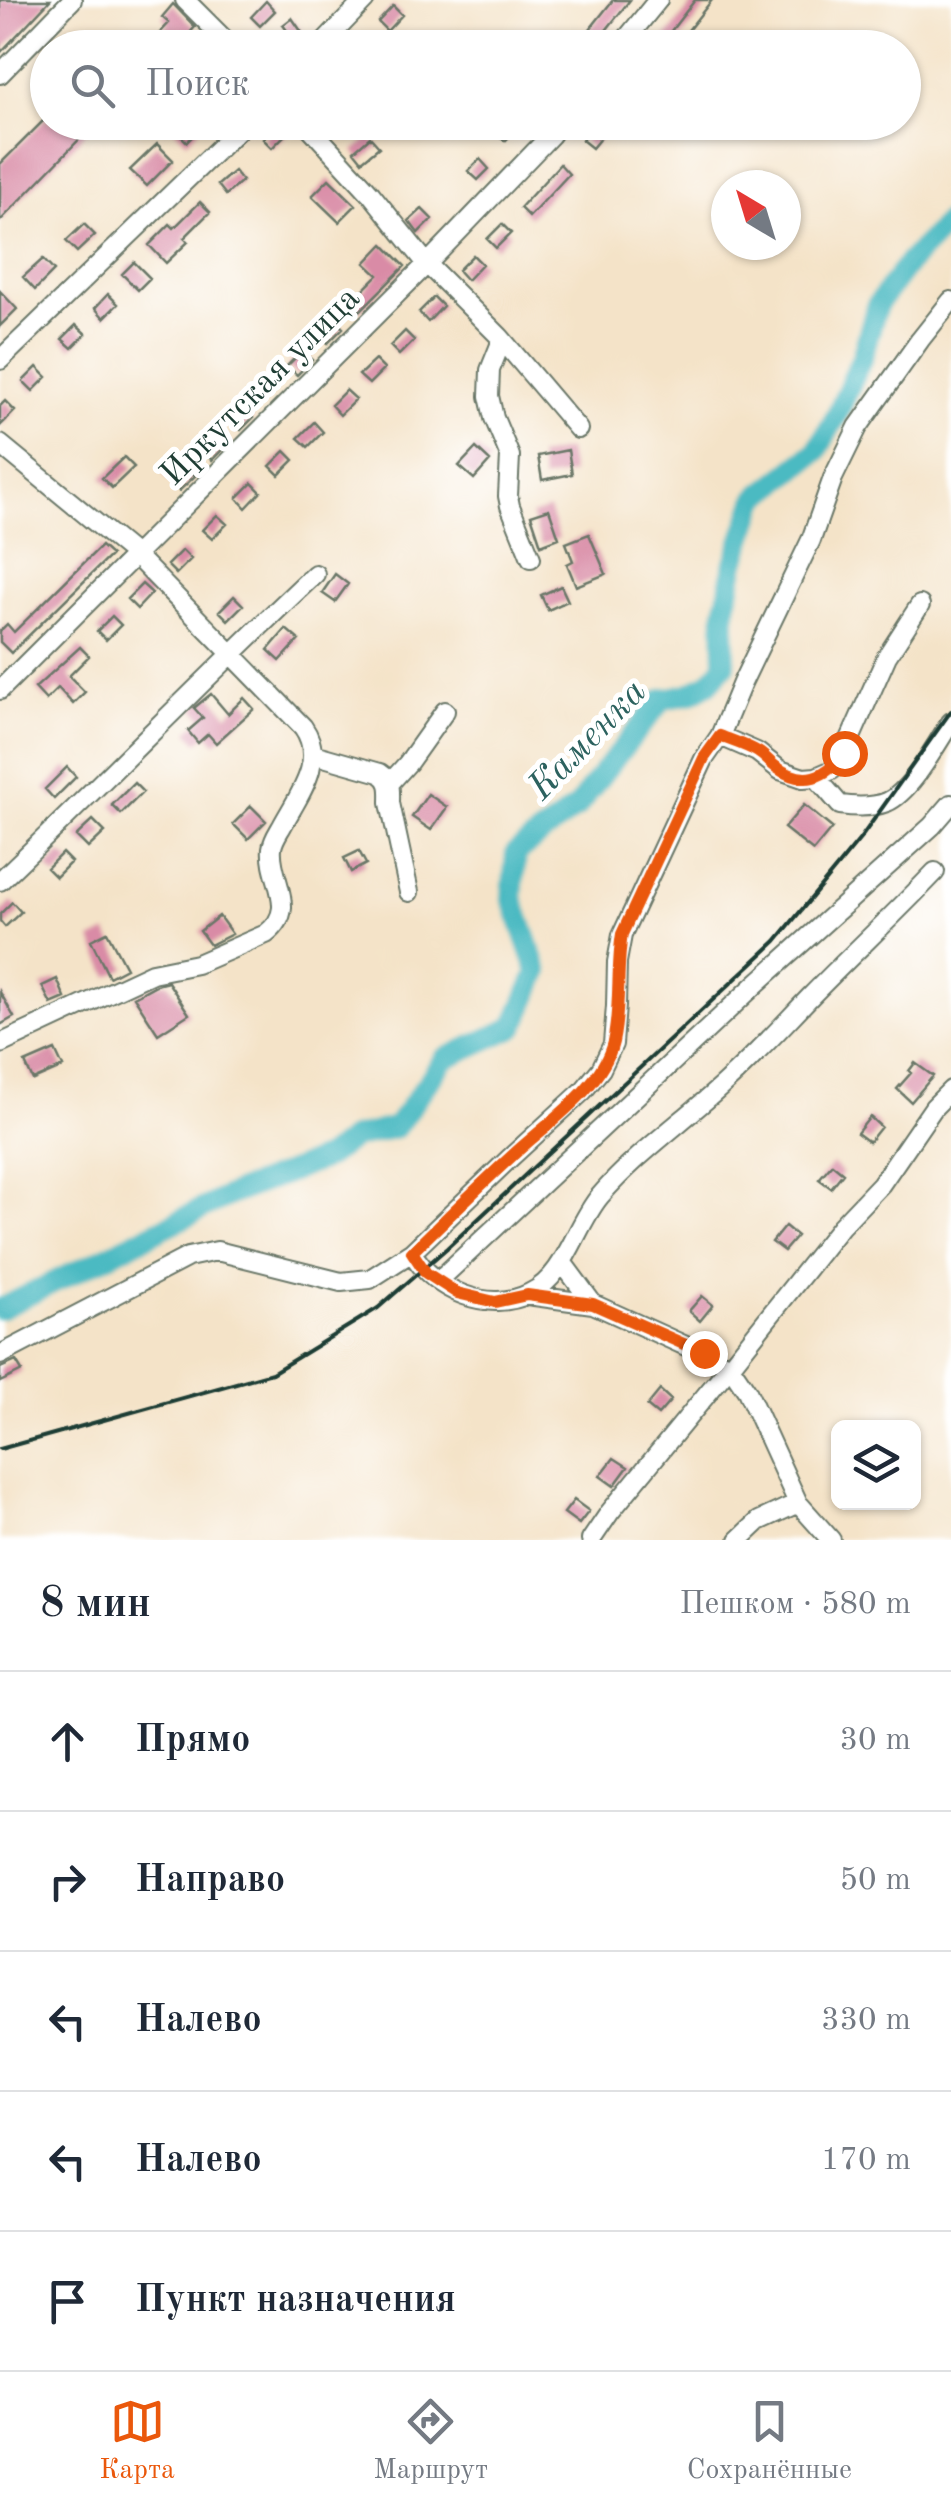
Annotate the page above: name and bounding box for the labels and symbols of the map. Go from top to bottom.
north arrow [711,170,801,260]
street label: Иркутская улица [155,281,367,493]
water label: Каменка [521,673,654,808]
route start [822,731,868,777]
route end [682,1331,728,1377]

